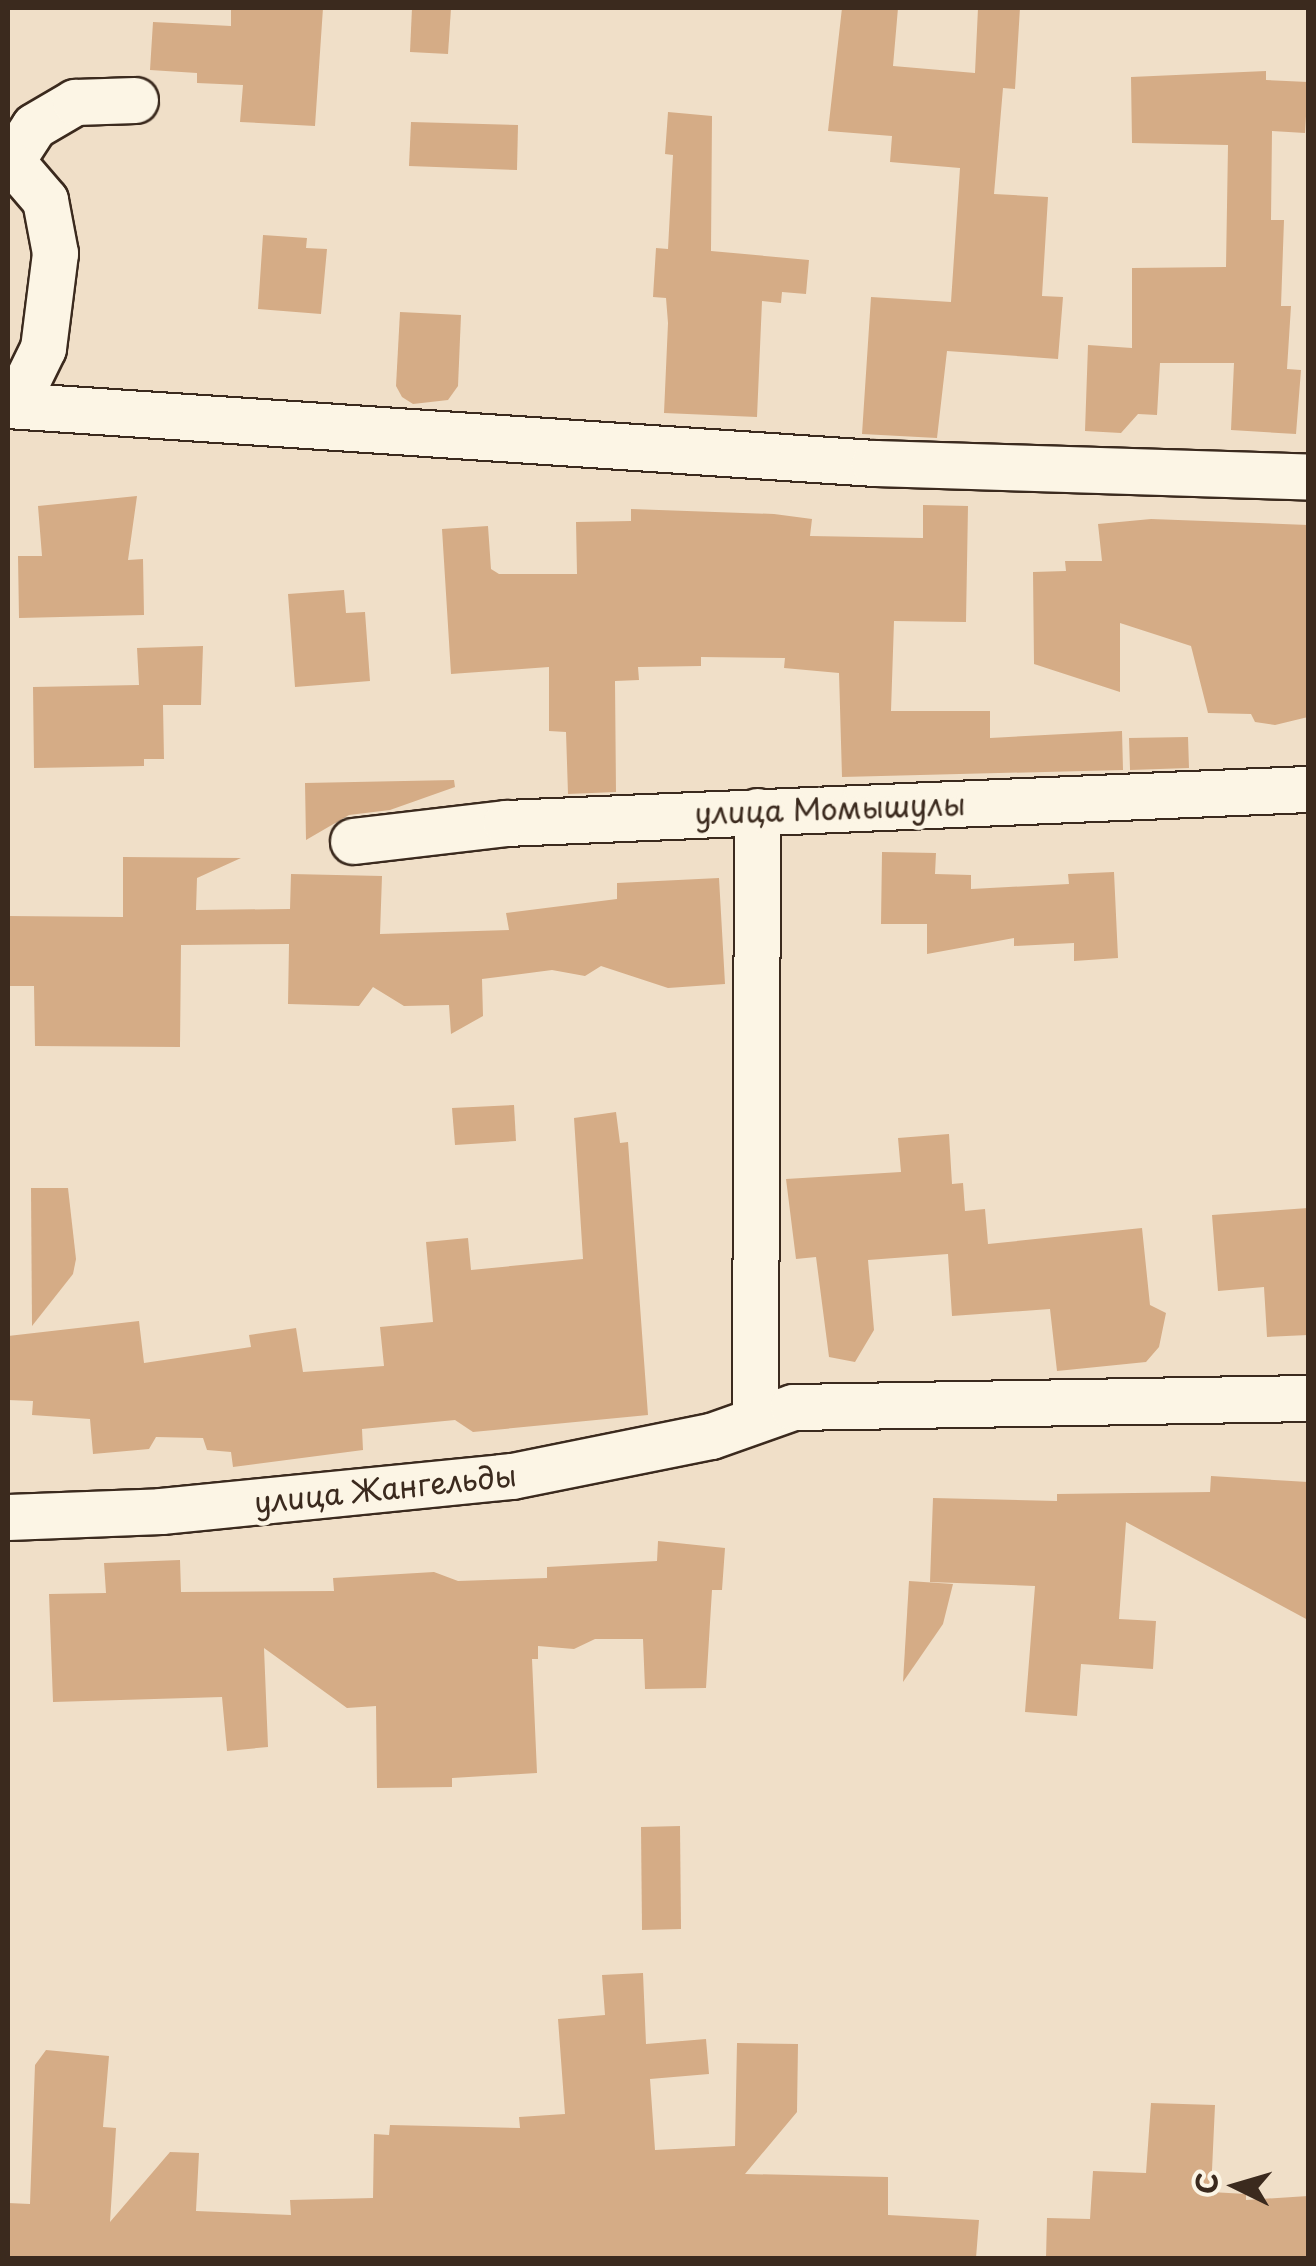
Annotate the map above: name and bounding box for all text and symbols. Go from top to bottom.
street label: улица Момышулы [693,785,967,831]
street label: улица Жангельды [251,1456,519,1520]
north arrow [1186,2136,1286,2236]
text: С [1183,2171,1228,2196]

